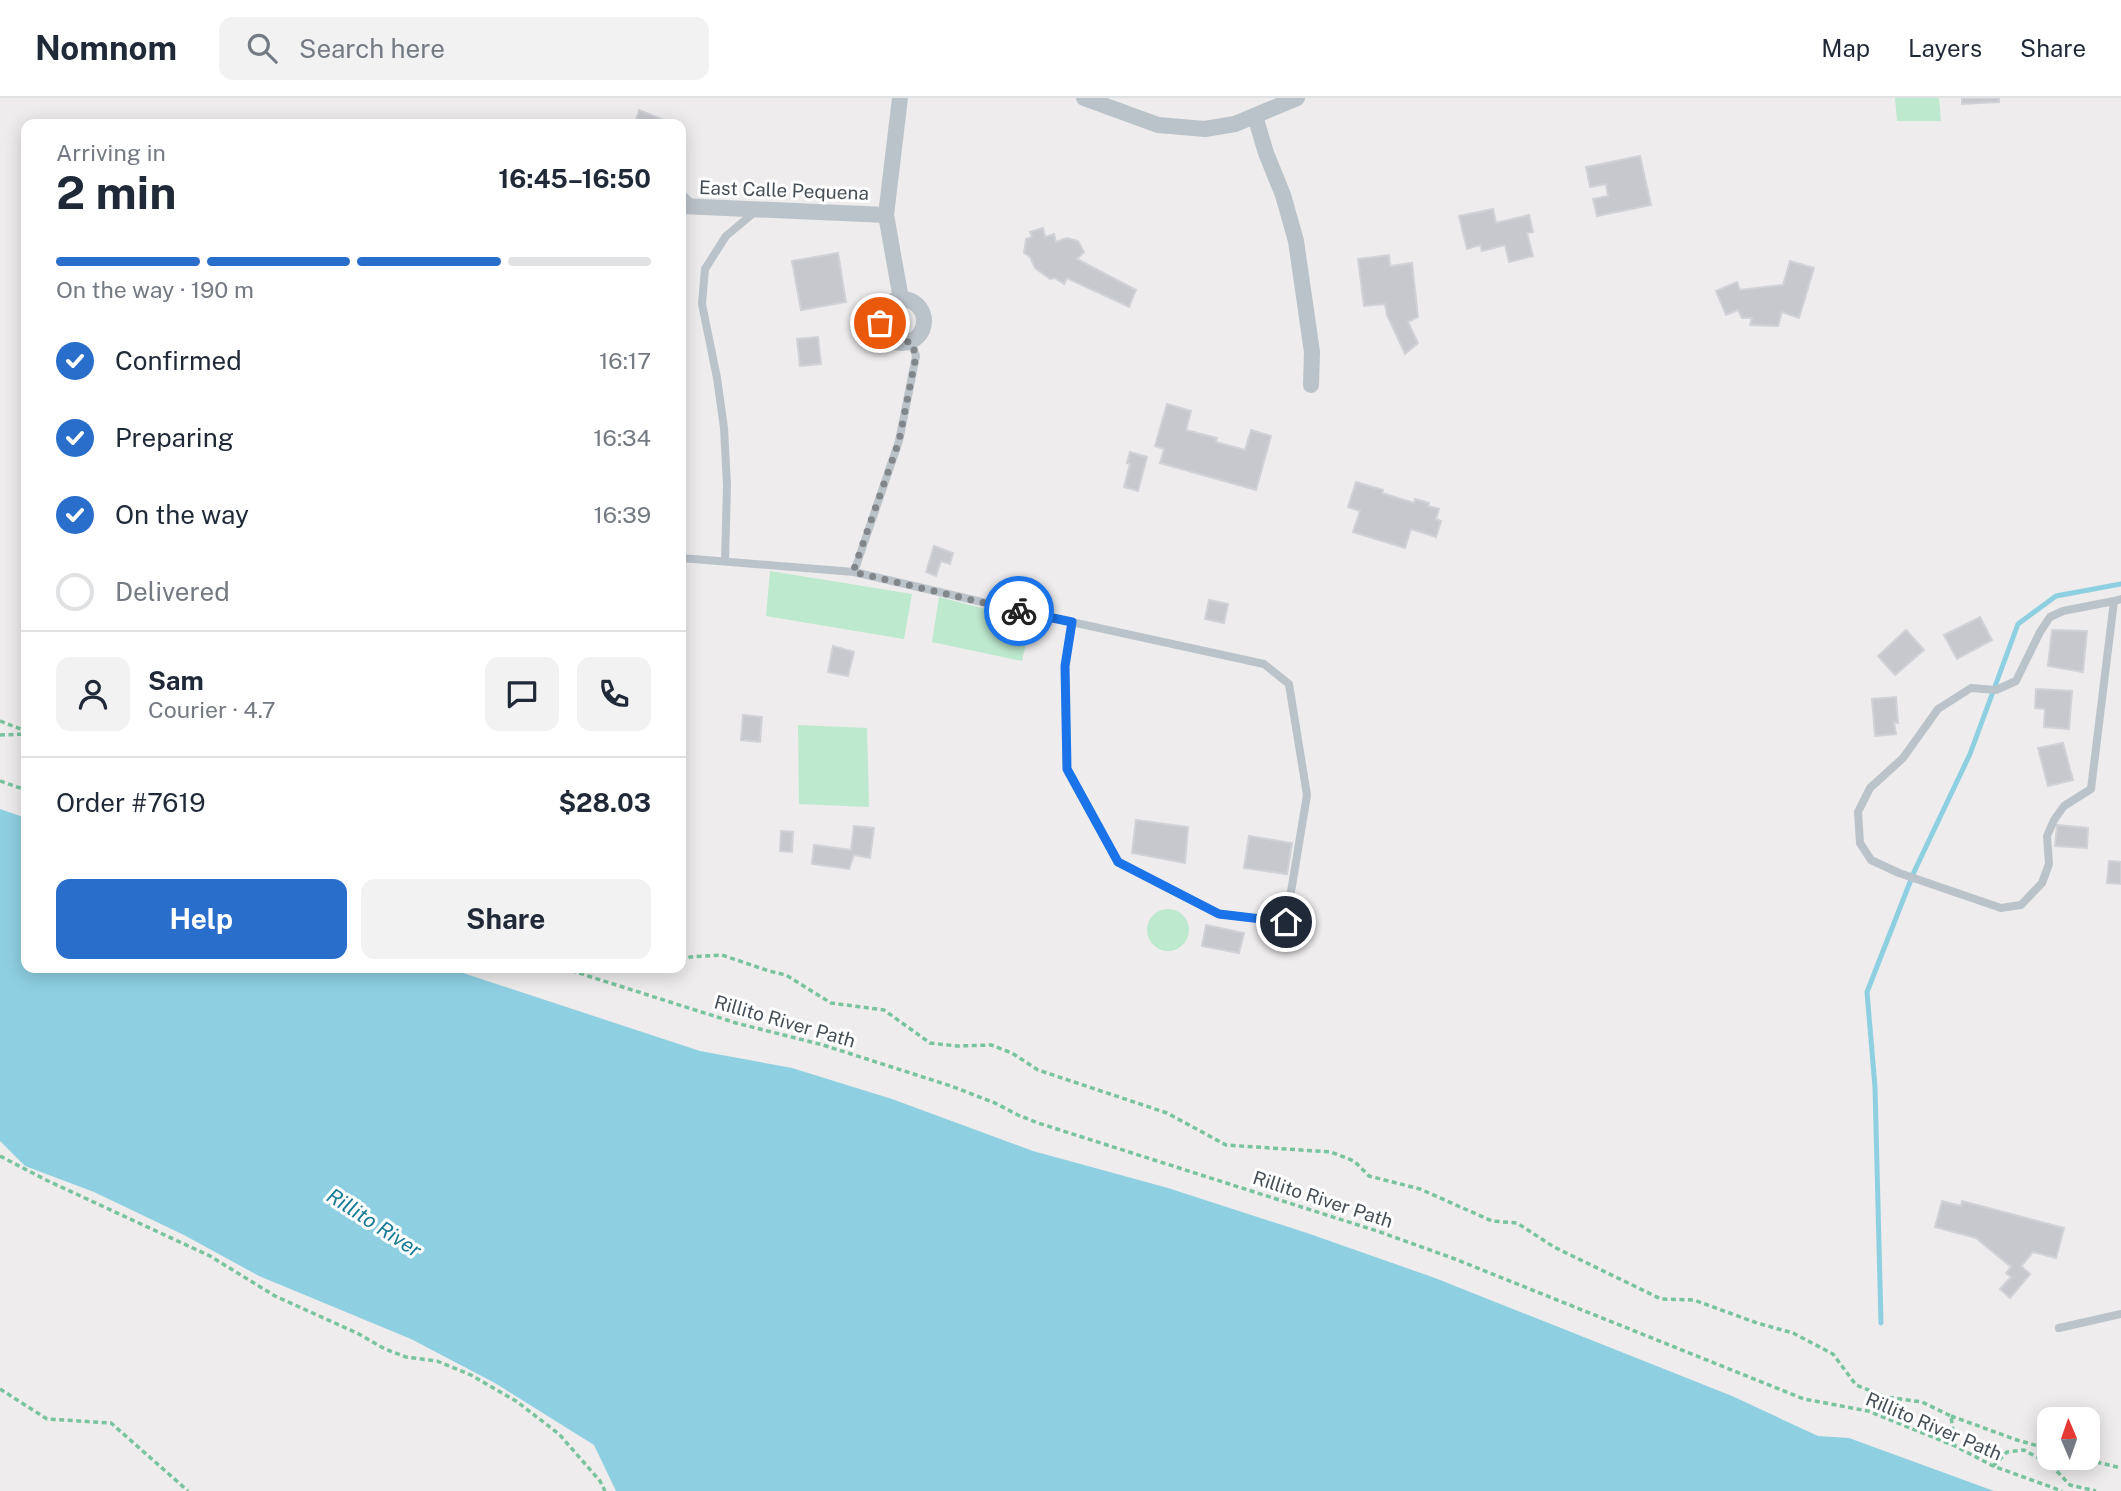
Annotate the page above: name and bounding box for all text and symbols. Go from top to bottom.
search box [219,17,709,80]
text: Nomnom [35,29,177,67]
icon: search [243,29,281,67]
text: Search here [299,33,445,64]
text: Map [1821,34,1870,62]
text: Layers [1908,34,1982,62]
text: Share [2020,34,2086,62]
text: Arriving in [56,139,166,166]
text: 16:45–16:50 [498,163,651,194]
text: 2 min [56,165,176,219]
street label: East Calle Pequena [699,176,869,204]
text: On the way · 190 m [56,276,254,303]
pin [850,293,910,353]
icon: bag [861,304,899,342]
icon: check [56,342,94,380]
text: Confirmed [115,345,242,376]
text: 16:17 [599,347,651,374]
icon: check [56,419,94,457]
text: Preparing [115,422,234,453]
text: 16:34 [593,424,651,451]
icon: check [56,496,94,534]
text: On the way [115,499,249,530]
text: 16:39 [593,501,651,528]
text: Delivered [115,576,230,607]
courier [984,576,1054,646]
icon: bike [1000,592,1038,630]
button: person [56,657,130,731]
button: chat [485,657,559,731]
button: phone [577,657,651,731]
text: Sam [148,665,204,696]
text: Courier · 4.7 [148,696,276,723]
text: Order #7619 [56,787,205,818]
text: $28.03 [558,787,651,818]
button: Help [56,879,347,959]
button: Share [361,879,651,959]
pin [1256,892,1316,952]
icon: home [1267,903,1305,941]
street label: Rillito River Path [712,990,858,1052]
street label: Rillito River Path [1250,1166,1396,1232]
water label: Rillito River [322,1183,427,1263]
street label: Rillito River Path [1863,1387,2005,1465]
north arrow [2037,1407,2100,1470]
map controls [2037,1407,2100,1470]

